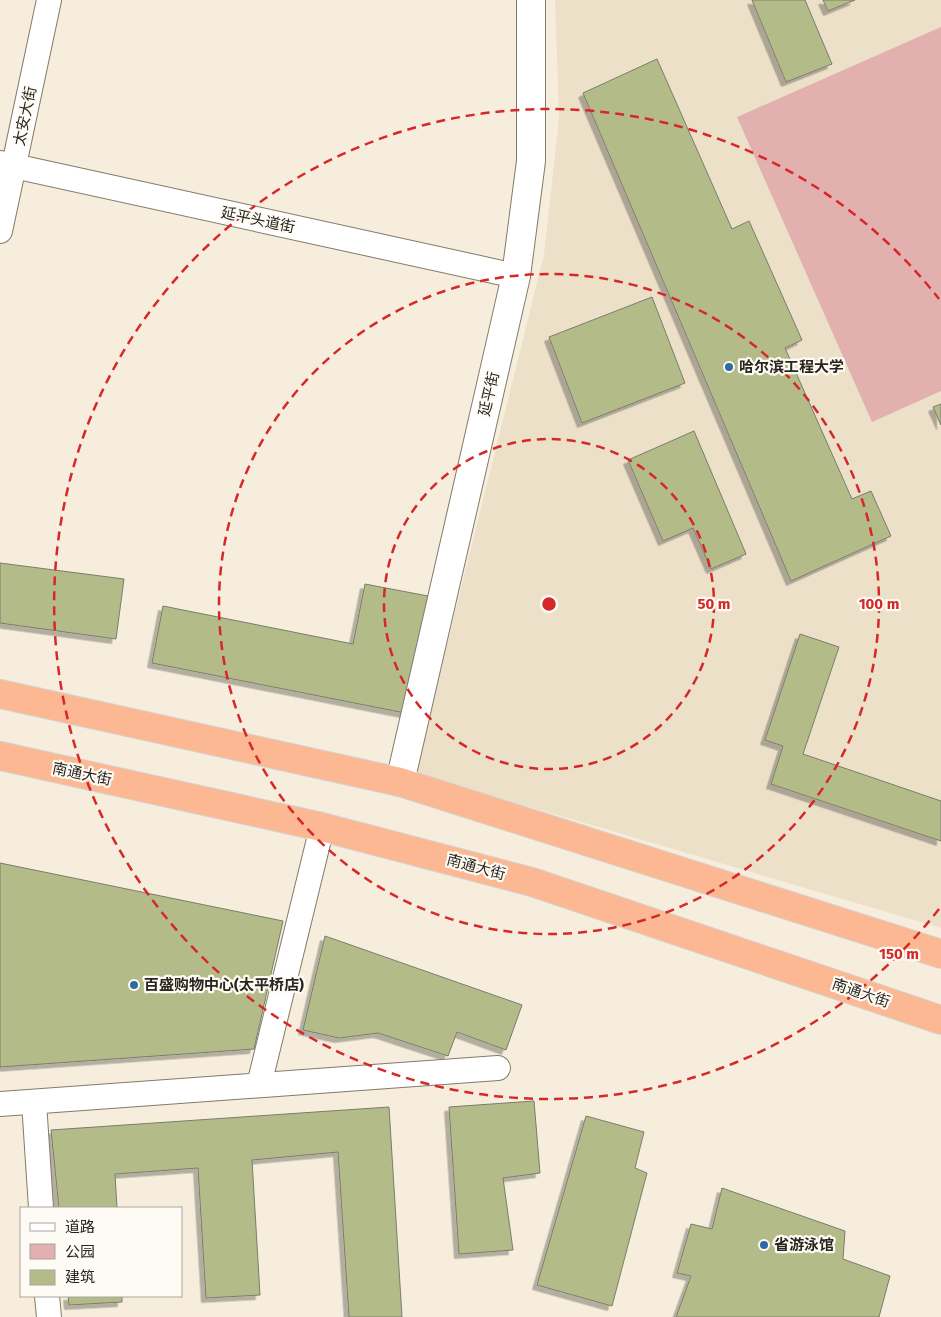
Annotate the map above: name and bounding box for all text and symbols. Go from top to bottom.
street label: 太安大街 [10,85,40,147]
street label: 延平头道街 [219,203,297,237]
place label: 哈尔滨工程大学 [739,358,844,376]
marker: 哈尔滨工程大学 [723,361,735,373]
street label: 延平街 [475,370,503,418]
centre of rings [540,595,558,613]
text: 50 m [697,595,731,613]
text: 100 m [859,595,899,613]
street label: 南通大街 [51,759,113,789]
street label: 南通大街 [445,851,507,883]
text: 150 m [879,945,919,963]
street label: 南通大街 [830,975,892,1011]
place label: 百盛购物中心(太平桥店) [144,976,304,994]
marker: 百盛购物中心(太平桥店) [128,979,140,991]
legend [20,1207,182,1297]
text: 道路 [65,1218,95,1236]
place label: 省游泳馆 [774,1236,834,1254]
marker: 省游泳馆 [758,1239,770,1251]
text: 公园 [65,1243,95,1261]
text: 建筑 [65,1268,95,1286]

